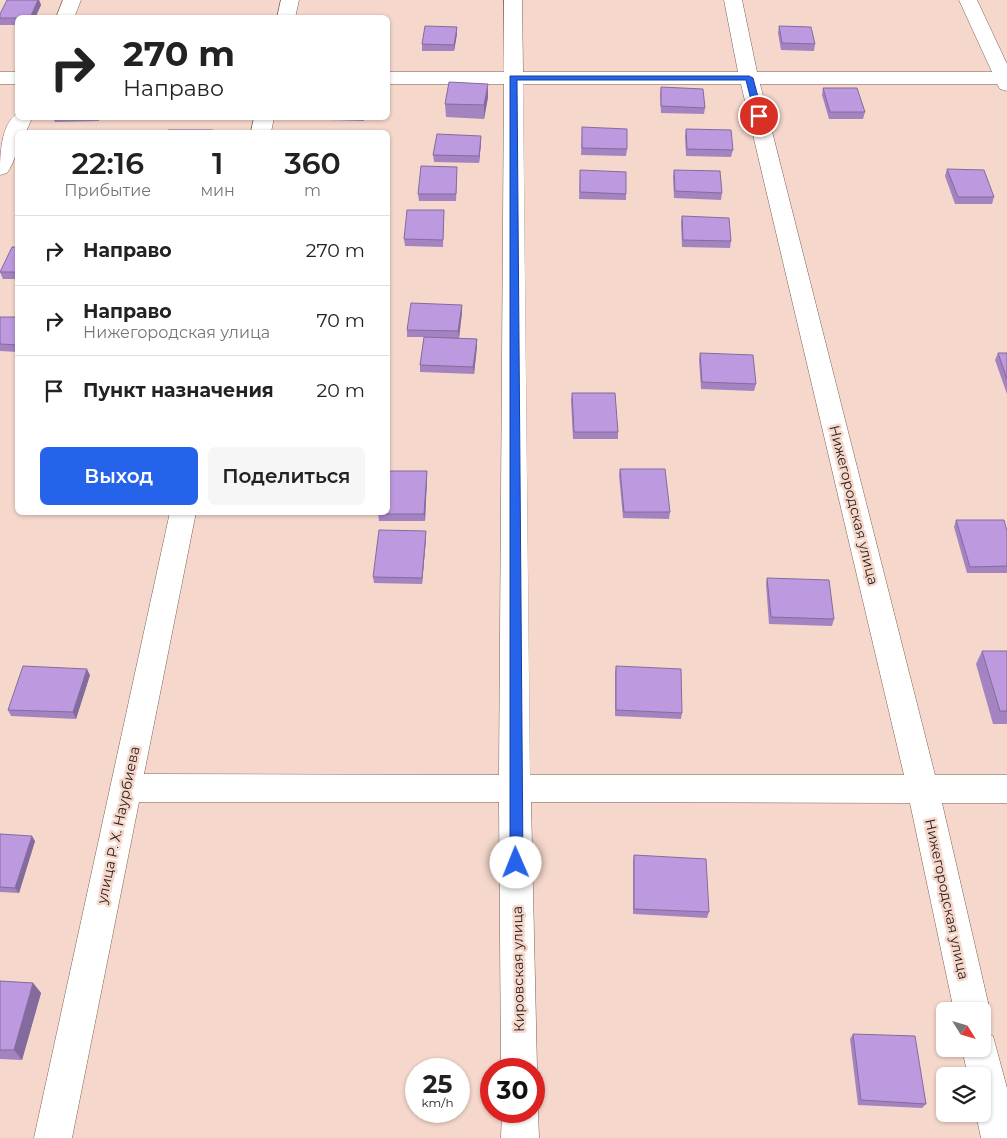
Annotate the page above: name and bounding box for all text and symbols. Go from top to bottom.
text: 270 m [123,32,235,75]
icon: right [40,35,105,100]
text: Направо [123,75,224,102]
pin [738,95,780,137]
icon: arrive [745,102,773,130]
text: 22:16 [71,145,144,182]
text: 1 [212,145,223,182]
text: 360 [284,145,341,182]
text: Прибытие [64,181,151,200]
text: мин [200,181,235,200]
text: m [304,181,321,200]
icon: right [40,237,68,265]
text: Направо [83,239,172,262]
text: 270 m [306,239,365,262]
text: Направо [83,300,172,323]
icon: right [40,307,68,335]
text: 70 m [316,309,365,332]
text: Нижегородская улица [83,323,270,342]
icon: arrive [40,377,68,405]
text: Пункт назначения [83,379,274,402]
text: 20 m [317,379,365,402]
street label: Нижегородская улица [825,423,883,587]
button: Выход [40,447,198,505]
button: Поделиться [208,447,365,505]
street label: улица Р. Х. Наурбиева [92,745,143,906]
street label: Нижегородская улица [921,817,973,981]
position arrow [489,836,541,888]
street label: Кировская улица [508,906,528,1032]
north arrow [936,1002,991,1058]
map controls [936,1002,991,1122]
speed limit sign: 30 [480,1058,545,1123]
button: layers [936,1067,991,1122]
text: 25 [423,1069,452,1099]
text: km/h [421,1095,454,1110]

